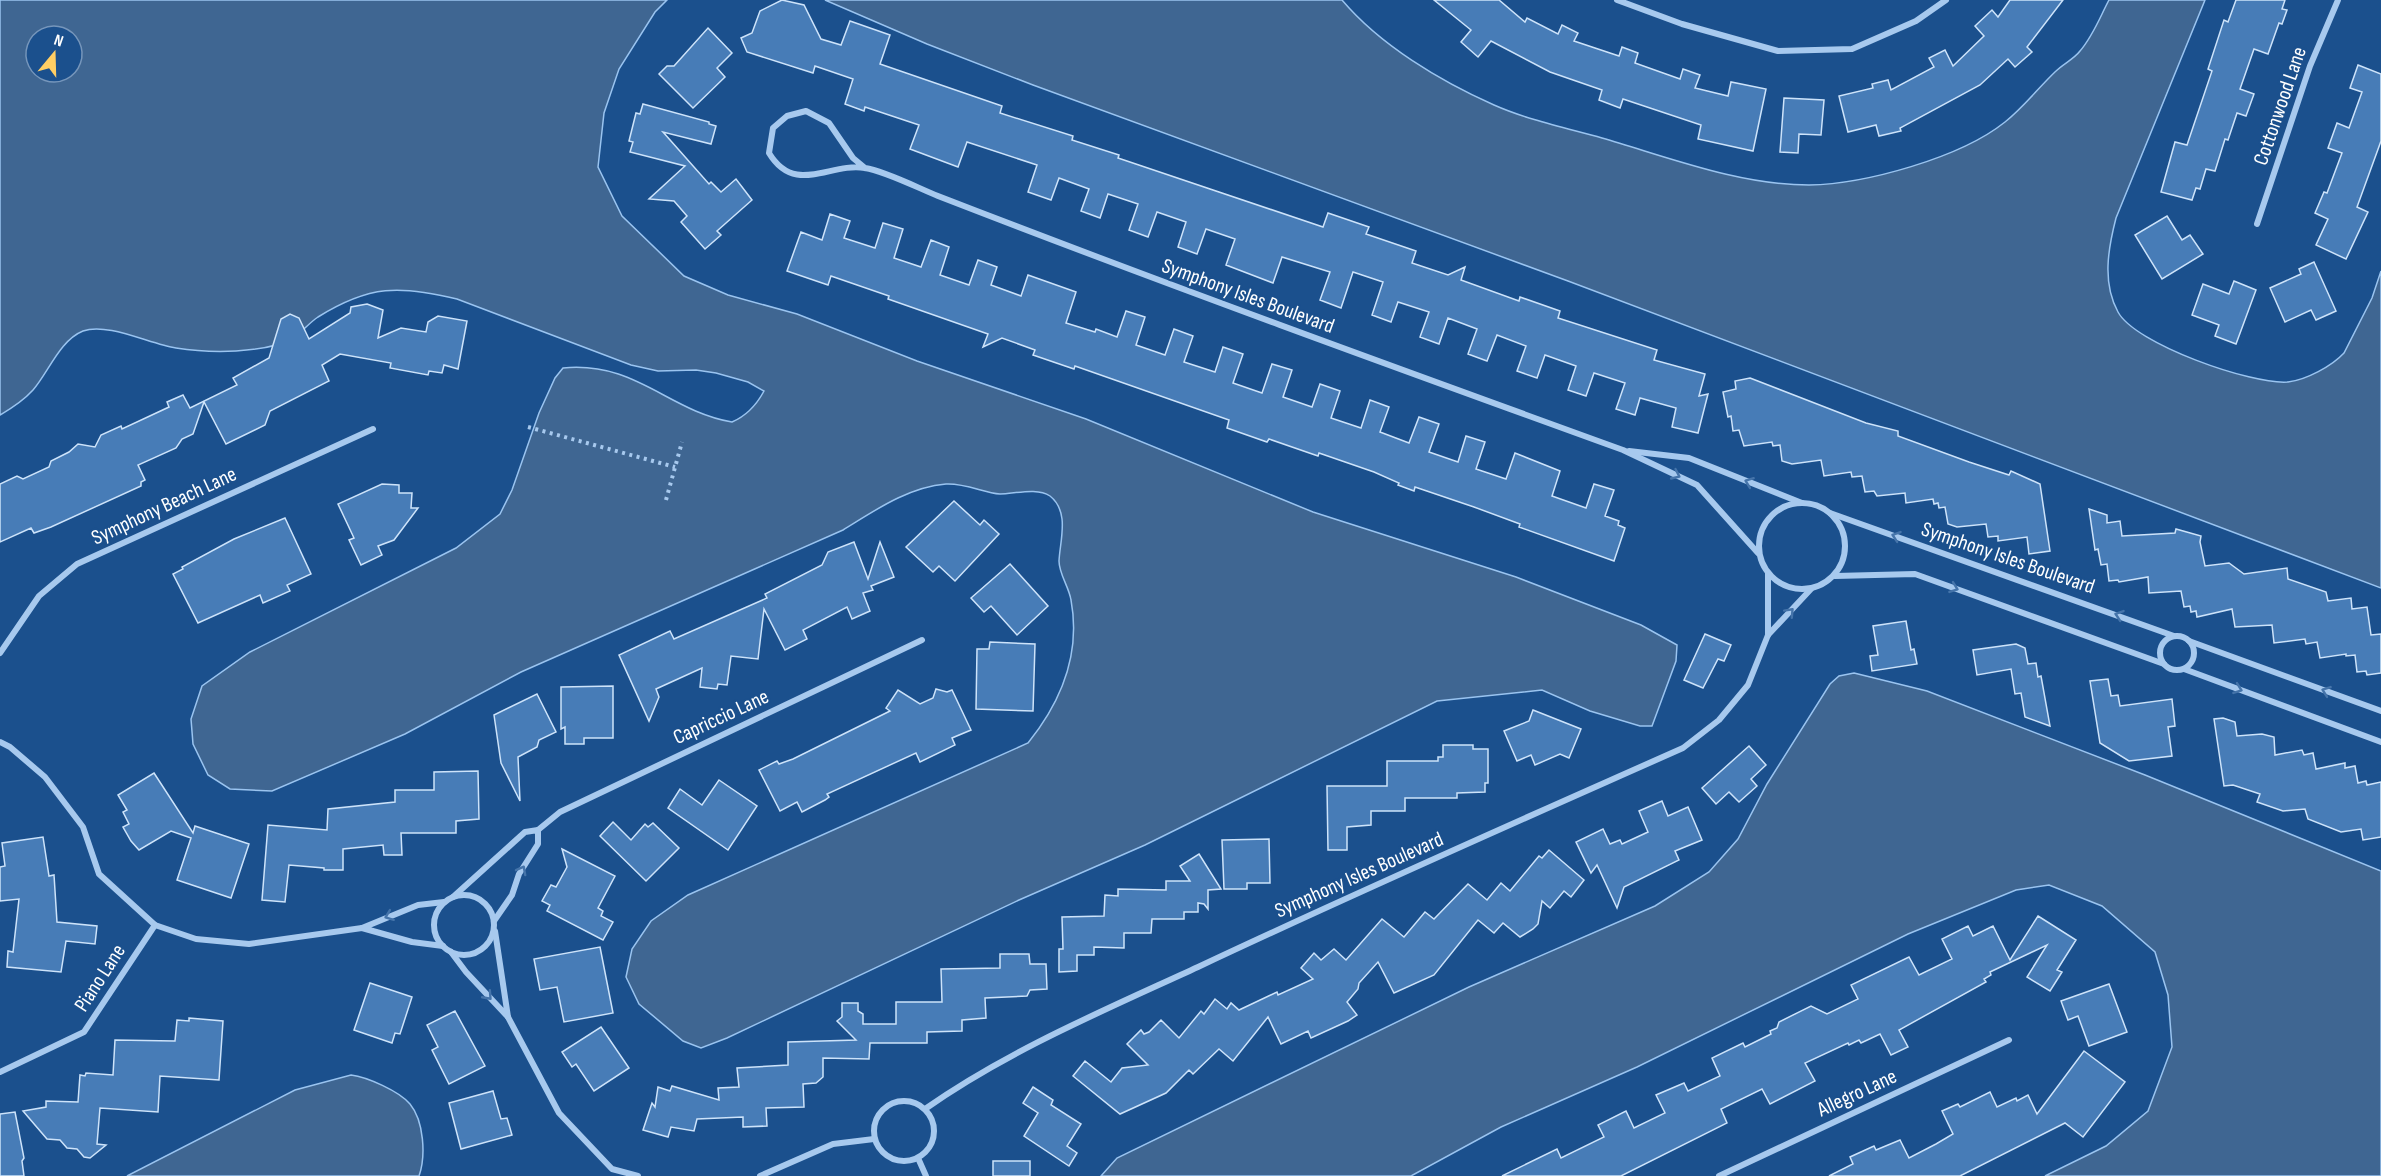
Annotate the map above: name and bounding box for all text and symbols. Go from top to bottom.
north arrow [24,24,84,84]
text: N [51,31,66,52]
street label: Cottonwood Lane [2248,44,2312,168]
street label: Symphony Isles Boulevard [1158,253,1338,339]
street label: Symphony Beach Lane [87,461,241,551]
one-way arrow [1669,467,1680,479]
one-way arrow [1744,476,1755,489]
street label: Symphony Isles Boulevard [1918,517,2098,599]
one-way arrow [1891,531,1902,544]
one-way arrow [1948,580,1959,593]
one-way arrow [1782,608,1793,619]
one-way arrow [2115,610,2125,623]
one-way arrow [2232,682,2243,694]
street label: Capriccio Lane [669,684,773,750]
one-way arrow [2321,686,2332,699]
street label: Symphony Isles Boulevard [1271,827,1447,923]
one-way arrow [515,866,526,877]
one-way arrow [384,909,395,921]
street label: Piano Lane [69,940,131,1016]
one-way arrow [481,990,492,1000]
street label: Allegro Lane [1812,1064,1901,1123]

